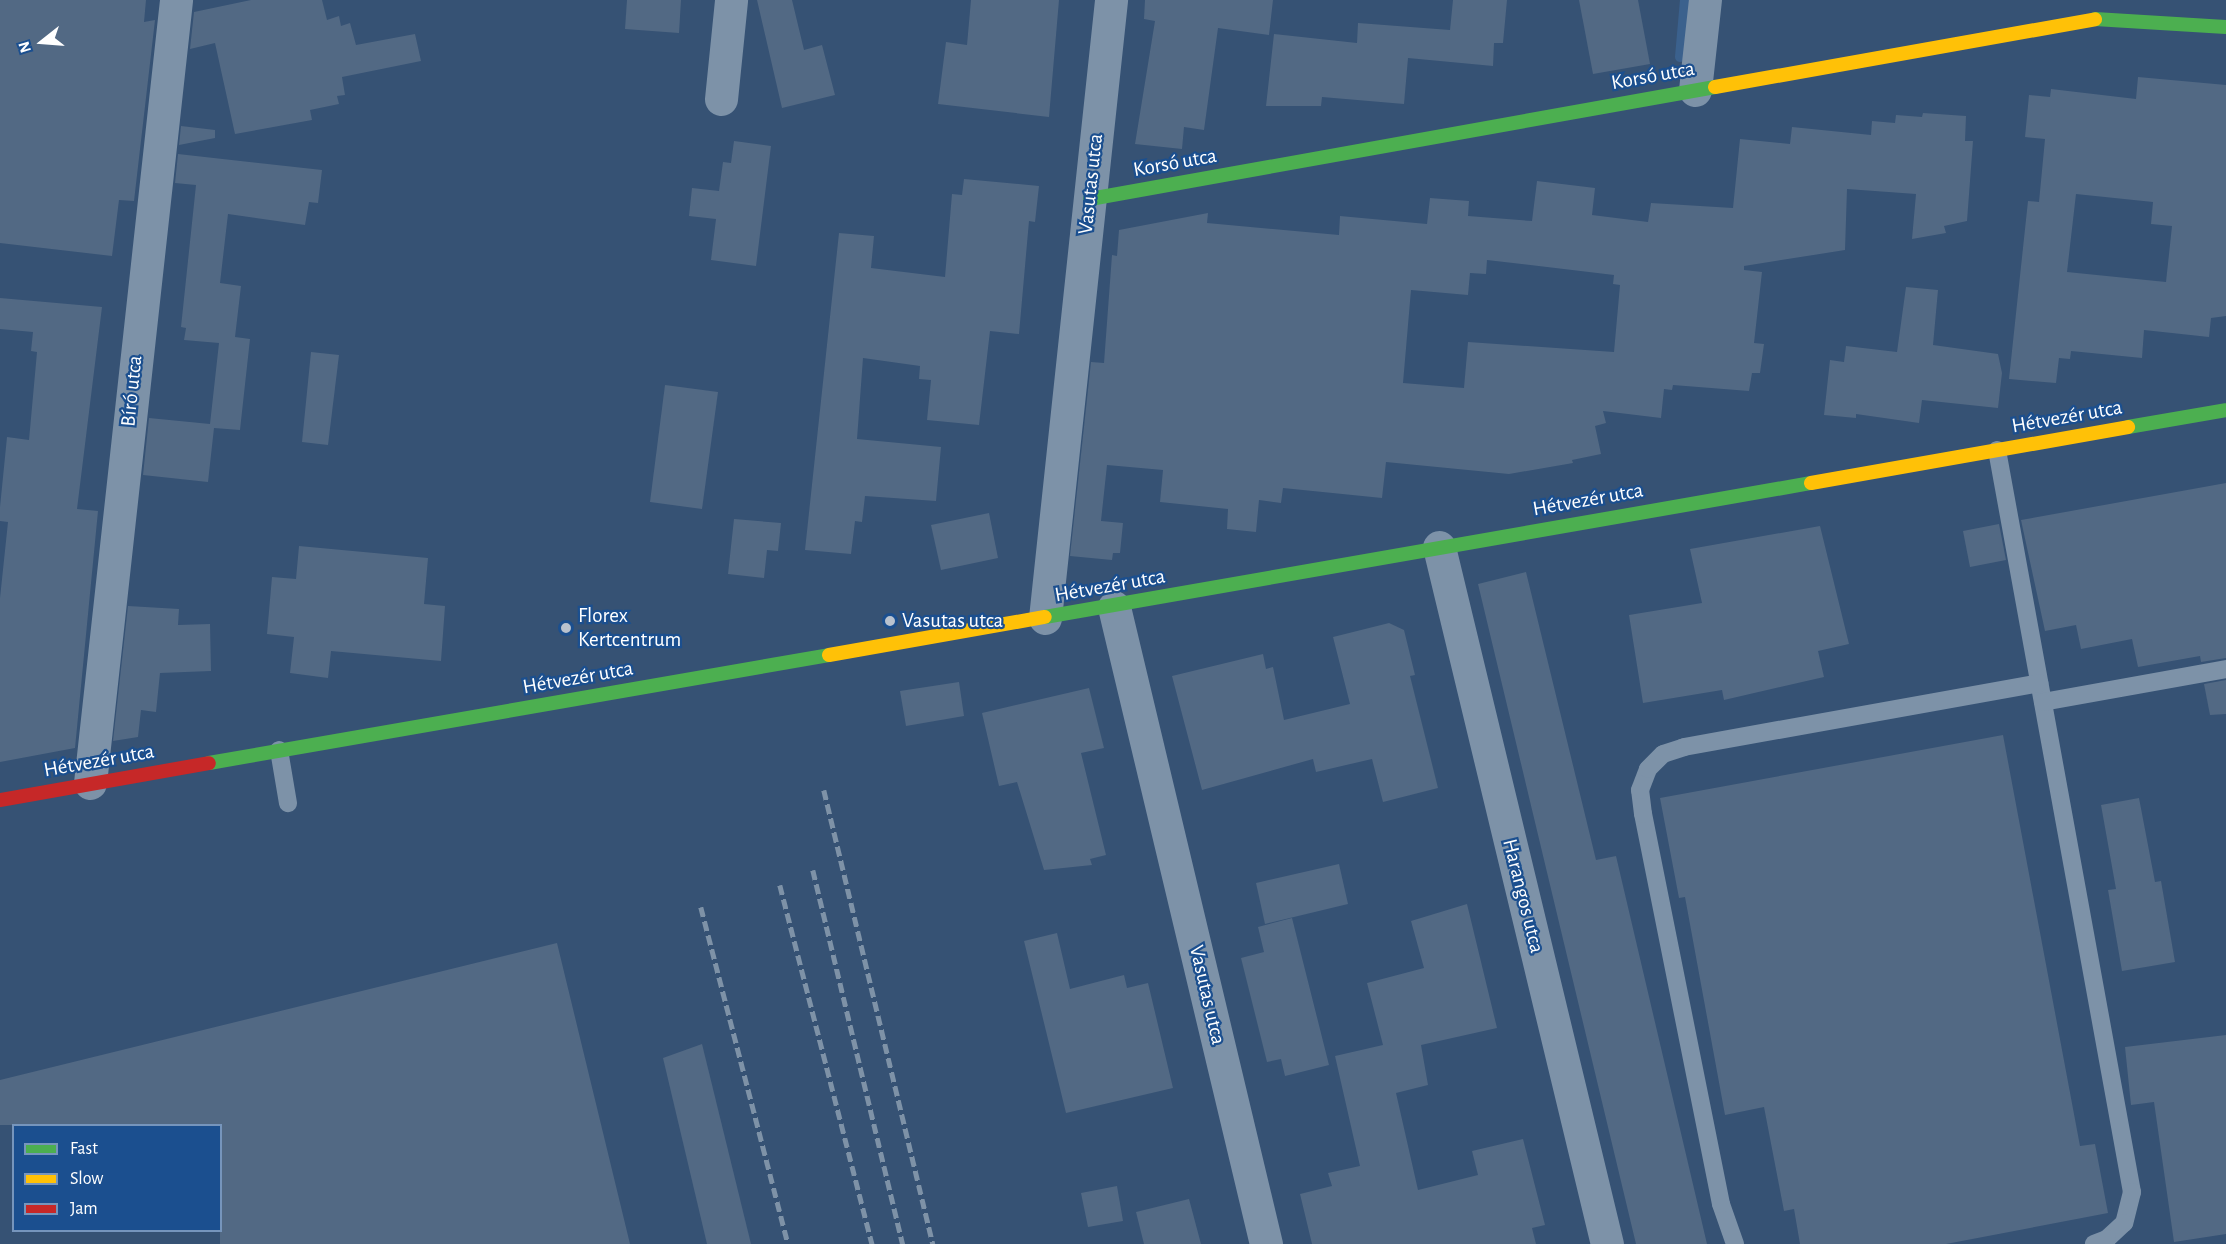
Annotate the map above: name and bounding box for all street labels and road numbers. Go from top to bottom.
street label: Korsó utca [1609,56,1697,96]
street label: Vasutas utca [1073,132,1109,236]
street label: Korsó utca [1131,143,1219,183]
street label: Bíró utca [116,354,148,428]
street label: Hétvezér utca [2010,395,2124,439]
street label: Hétvezér utca [1531,478,1645,522]
street label: Hétvezér utca [1053,564,1167,608]
street label: Hétvezér utca [521,656,635,700]
street label: Hétvezér utca [42,739,156,783]
street label: Harangos utca [1497,836,1549,956]
street label: Vasutas utca [1183,943,1231,1047]

